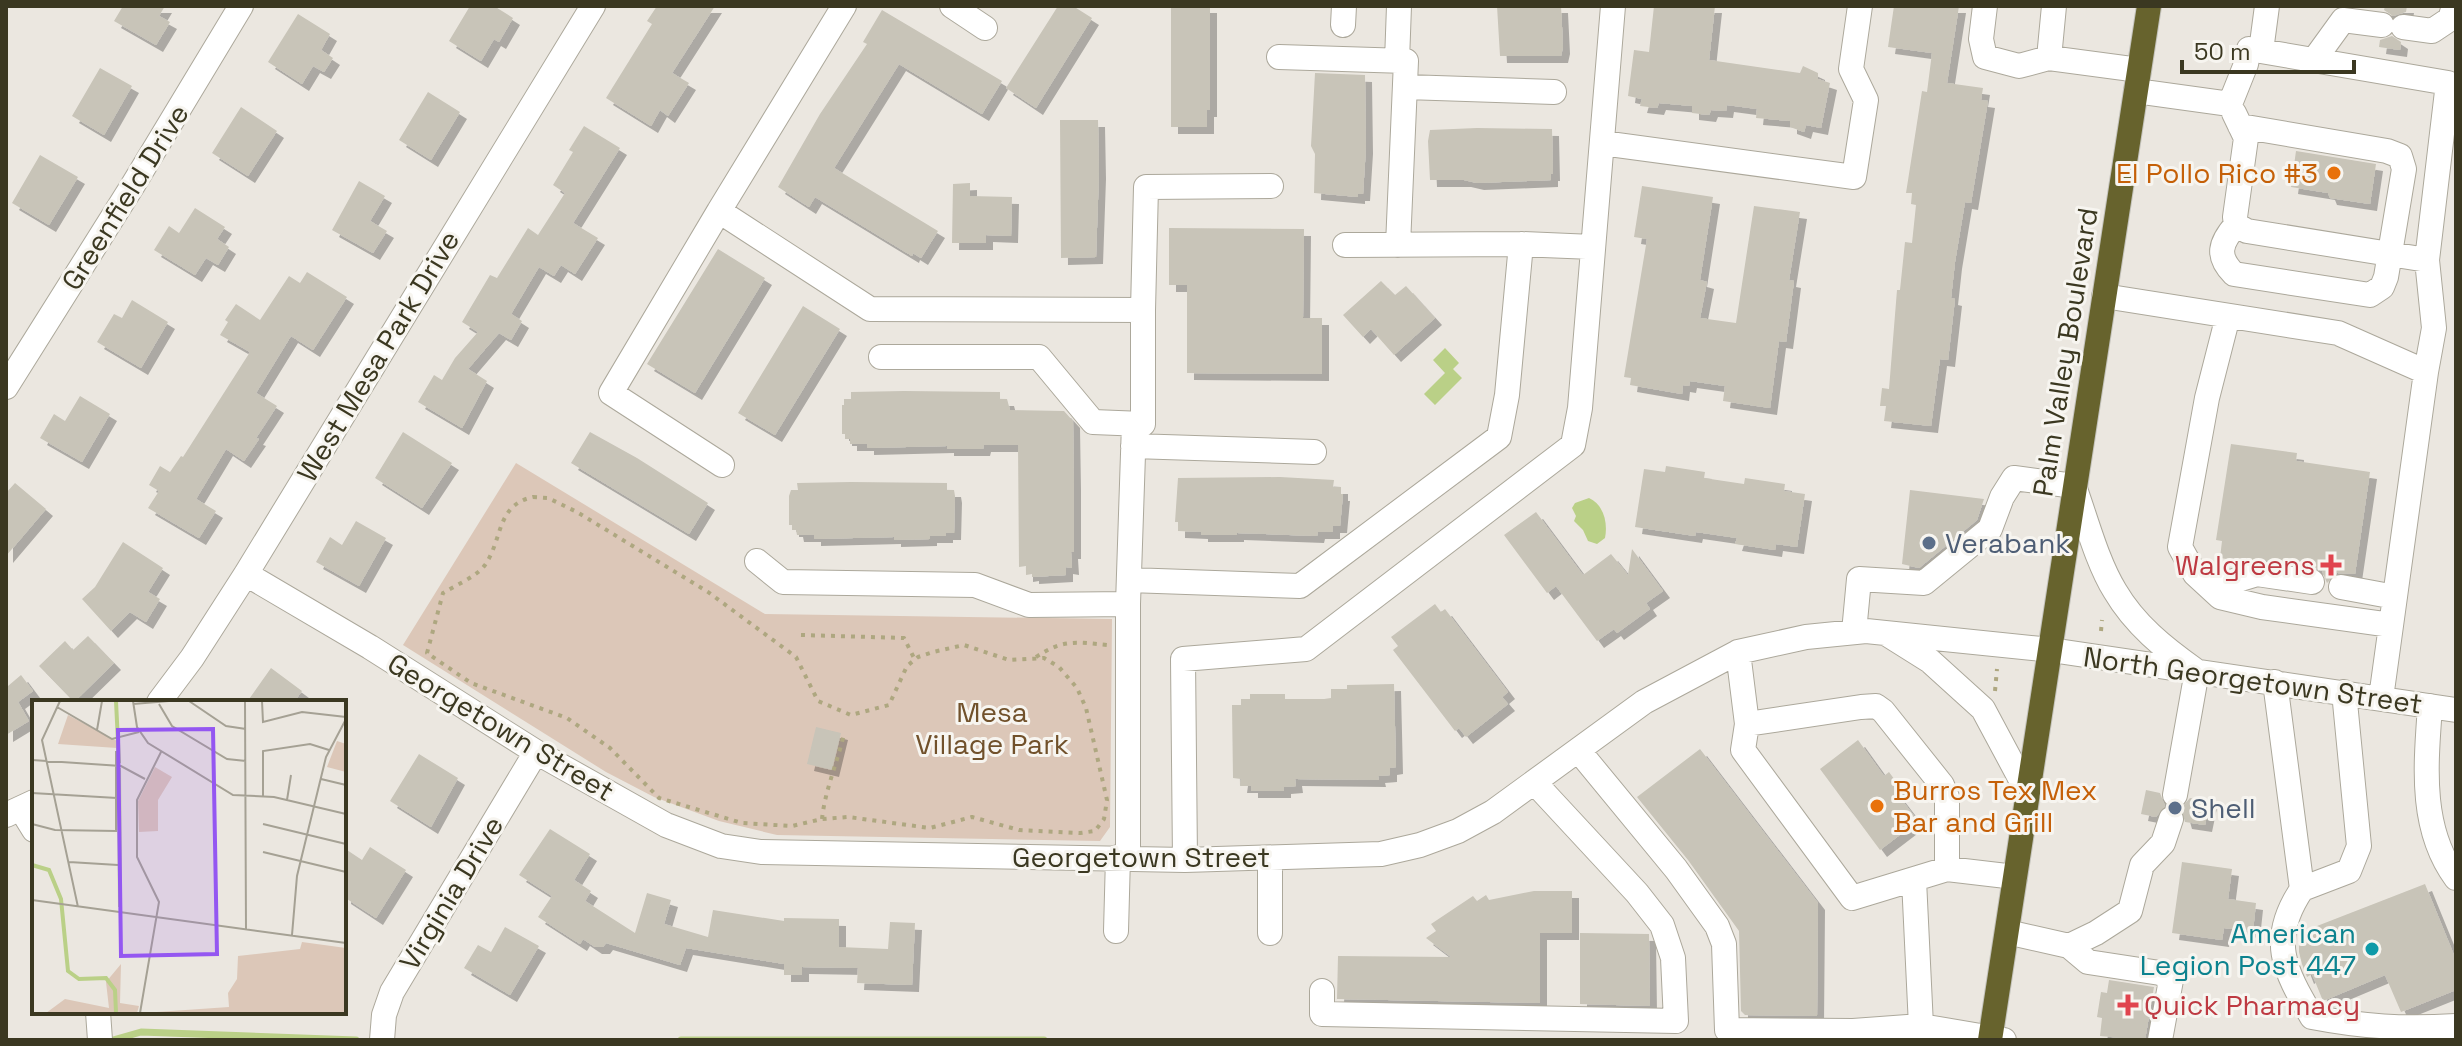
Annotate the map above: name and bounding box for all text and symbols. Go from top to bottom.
scale bar [2182,24,2354,74]
text: 50 m [2194,36,2251,67]
street label: Greenfield Drive [53,97,197,297]
place label: El Pollo Rico #3 [2116,155,2318,191]
marker: El Pollo Rico #3 [2325,164,2343,182]
street label: Palm Valley Boulevard [2024,205,2106,499]
street label: West Mesa Park Drive [289,224,467,488]
place label: Verabank [1945,525,2070,561]
marker: Verabank [1920,534,1938,552]
place label: Walgreens [2175,547,2315,583]
marker: Walgreens [2322,556,2340,574]
street label: North Georgetown Street [2081,638,2425,722]
street label: Georgetown Street [381,645,621,809]
park label: Mesa Village Park [915,694,1069,762]
inset map [32,700,346,1014]
place label: Burros Tex Mex Bar and Grill [1893,772,2097,840]
place label: Shell [2191,790,2256,826]
marker: Burros Tex Mex Bar and Grill [1868,797,1886,815]
marker: Shell [2166,799,2184,817]
street label: Virginia Drive [391,809,511,977]
street label: Georgetown Street [1012,839,1270,875]
place label: American Legion Post 447 [2140,915,2356,983]
marker: American Legion Post 447 [2363,940,2381,958]
place label: Quick Pharmacy [2144,987,2360,1023]
marker: Quick Pharmacy [2119,996,2137,1014]

